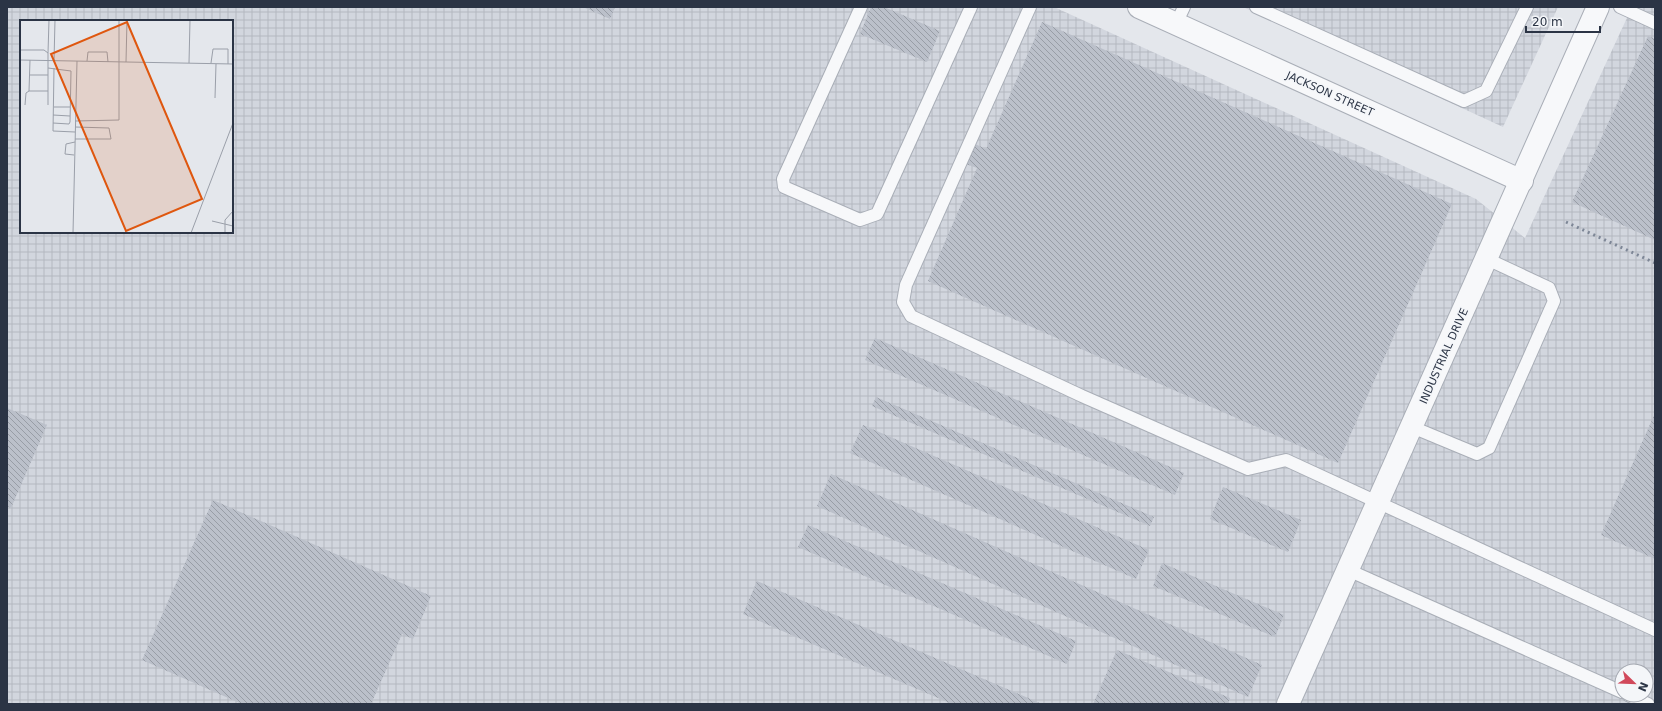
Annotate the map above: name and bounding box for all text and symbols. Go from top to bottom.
scale bar [1526,8,1600,34]
text: 20 m [1532,15,1563,29]
inset map [20,20,233,233]
street label: JACKSON STREET [1283,68,1376,119]
street label: INDUSTRIAL DRIVE [1417,306,1471,406]
north arrow [1614,663,1654,703]
text: N [1635,680,1651,693]

